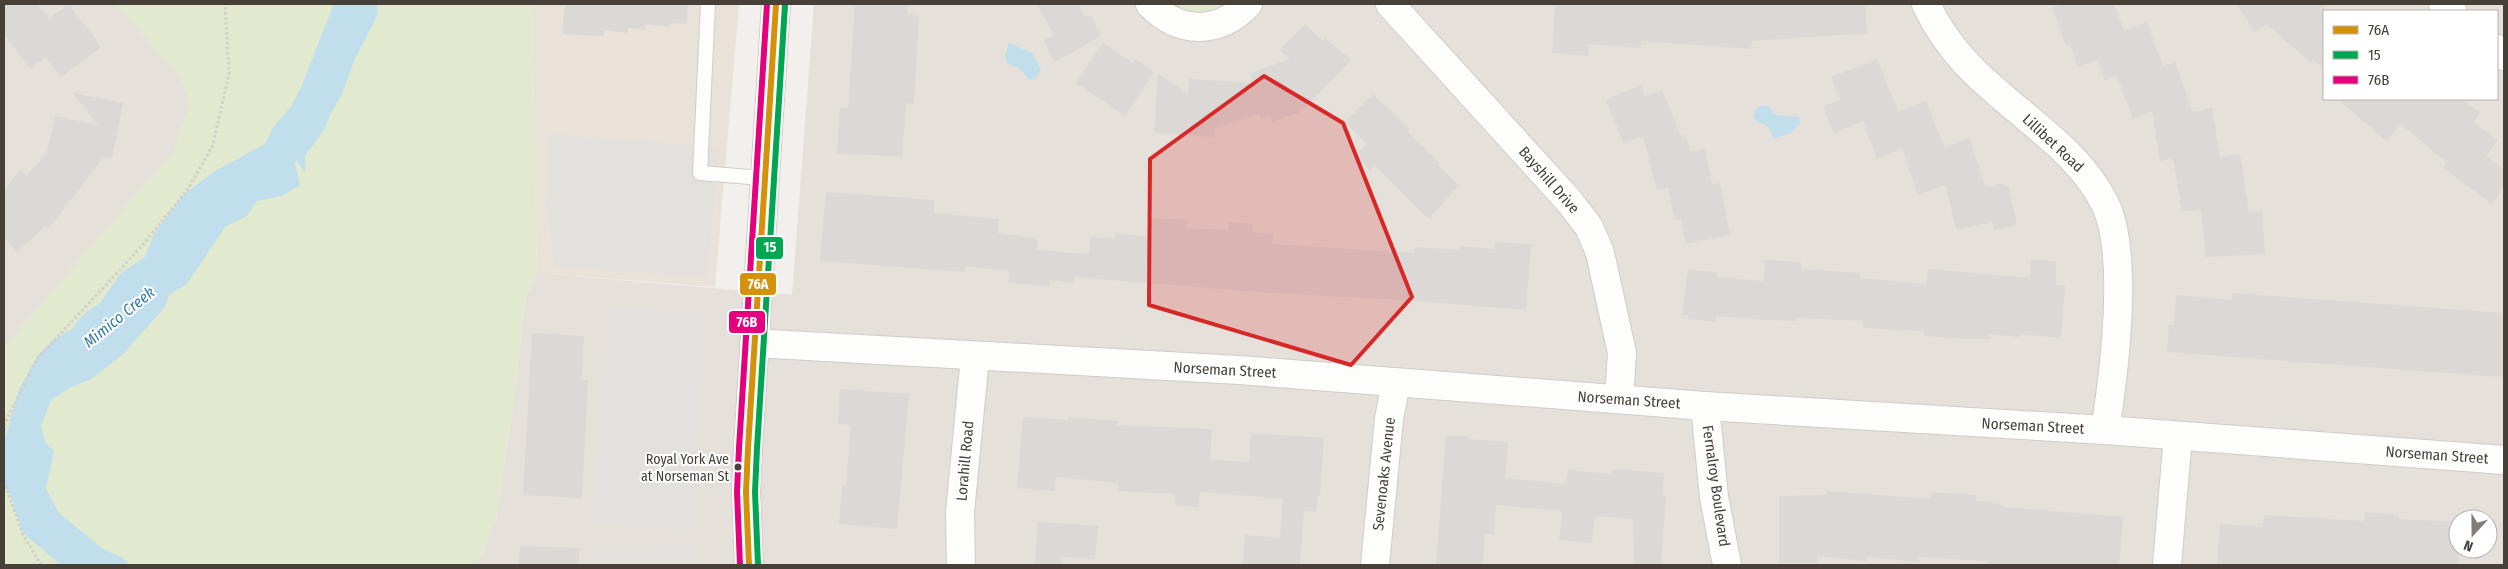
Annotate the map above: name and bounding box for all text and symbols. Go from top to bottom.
legend [2323,10,2498,100]
text: 76A [2368,21,2389,39]
text: 15 [2368,46,2381,64]
text: 76B [2368,71,2389,89]
street label: Lillibet Road [2019,110,2087,176]
street label: Bayshill Drive [1515,143,1583,217]
line badge: 15 [755,236,784,260]
text: 15 [764,239,777,256]
line badge: 76A [739,272,777,296]
text: 76A [748,276,769,293]
water label: Mimico Creek [80,282,159,351]
line badge: 76B [728,310,766,334]
text: 76B [737,314,758,331]
street label: Norseman Street [1173,358,1277,382]
street label: Norseman Street [1577,387,1681,413]
street label: Norseman Street [1981,414,2085,438]
street label: Sevenoaks Avenue [1369,416,1399,532]
street label: Lorahill Road [953,420,977,502]
street label: Fernalroy Boulevard [1699,424,1733,548]
street label: Norseman Street [2385,442,2489,468]
place label: Royal York Ave at Norseman St [641,451,729,485]
marker: Royal York Ave at Norseman St [733,462,743,472]
north arrow [2448,509,2498,559]
text: N [2462,536,2475,555]

